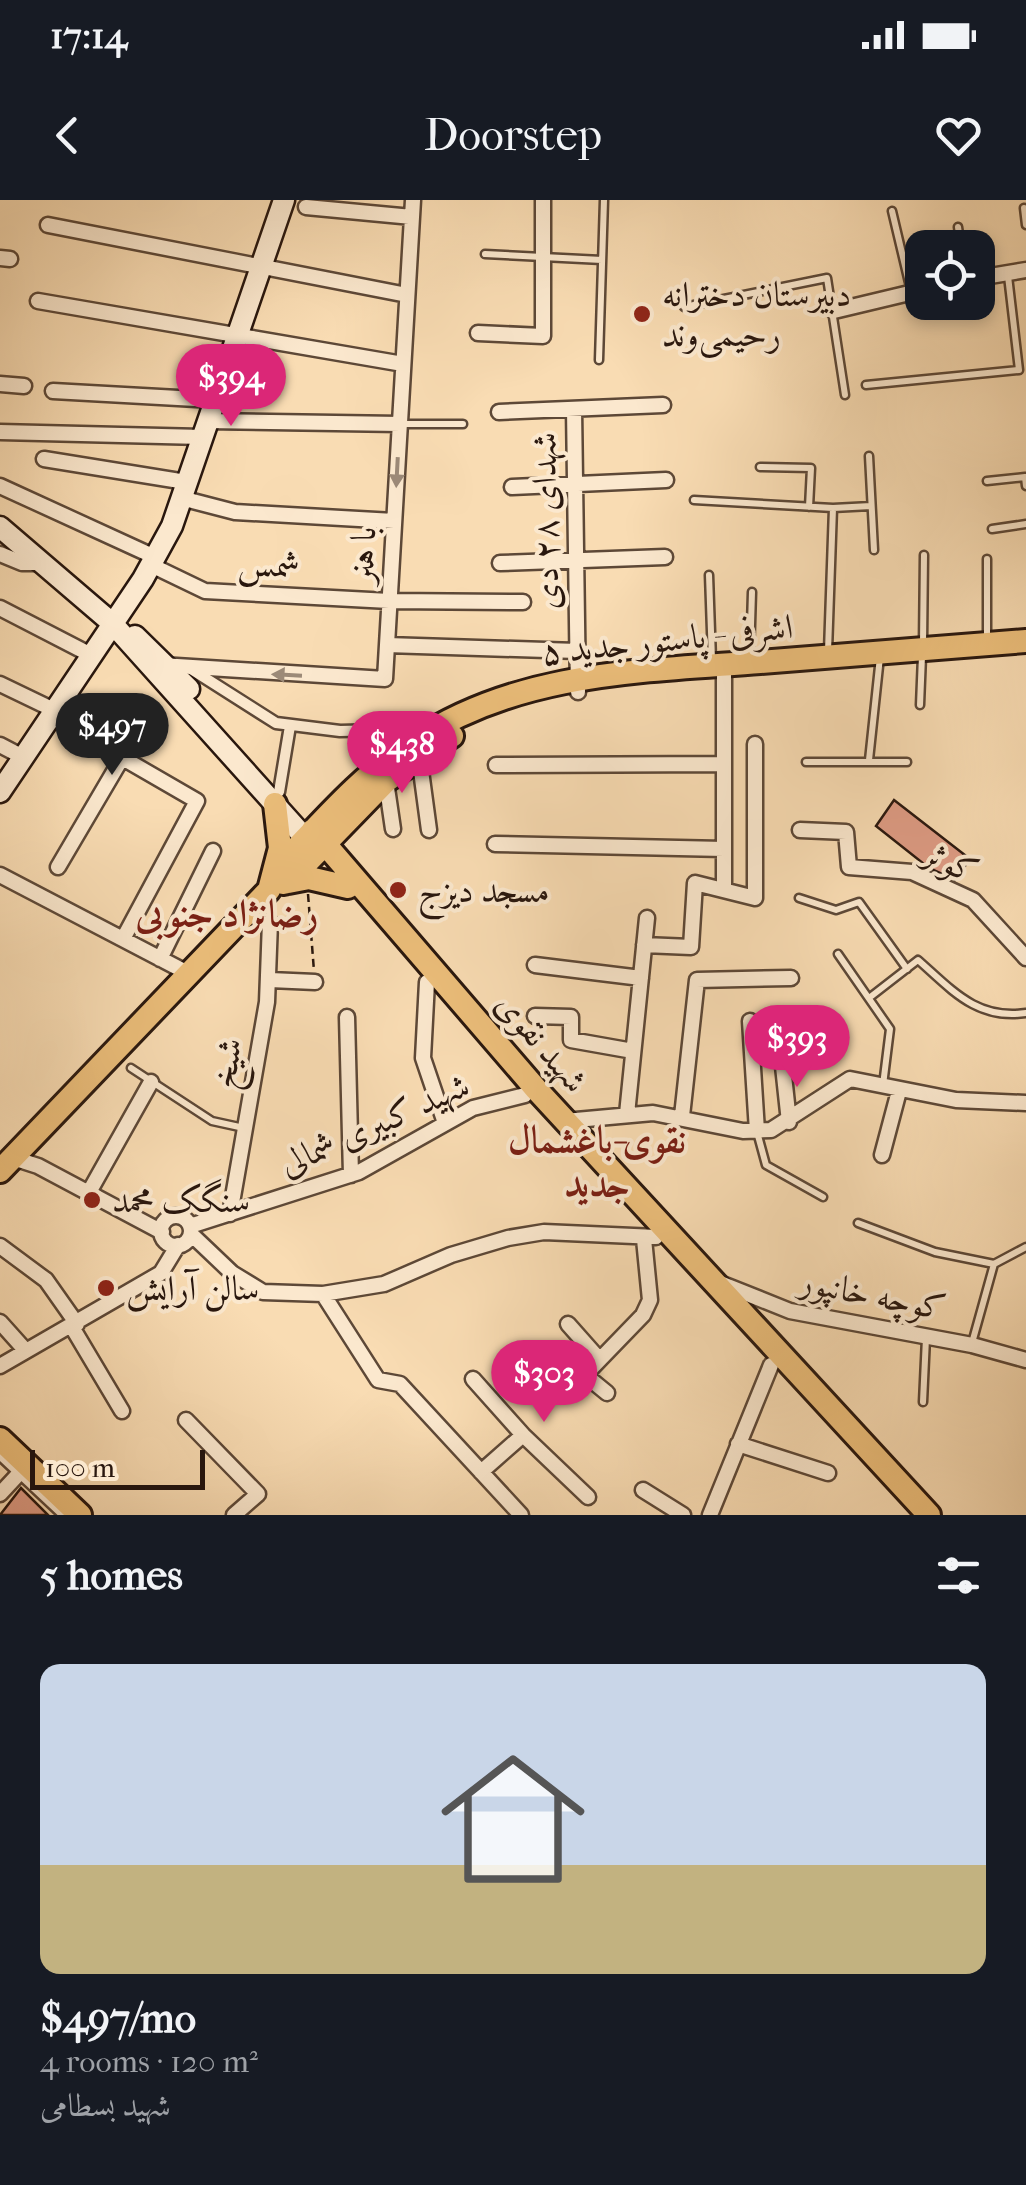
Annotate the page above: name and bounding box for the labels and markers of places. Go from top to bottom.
place label: دبیرستان دخترانه رحیمی‌وند [662,274,851,358]
marker: دبیرستان دخترانه رحیمی‌وند [631,303,653,325]
pin: $394 [172,344,290,429]
pin: $497 [53,693,171,778]
pin: $438 [343,711,461,796]
place label: مسجد دیزج [418,870,550,921]
marker: مسجد دیزج [387,879,409,901]
pin: $393 [738,1005,856,1090]
place label: سنگک محمد [112,1178,250,1221]
marker: سنگک محمد [81,1189,103,1211]
place label: سالن آرایش [126,1268,260,1312]
marker: سالن آرایش [95,1277,117,1299]
pin: $303 [485,1340,603,1425]

